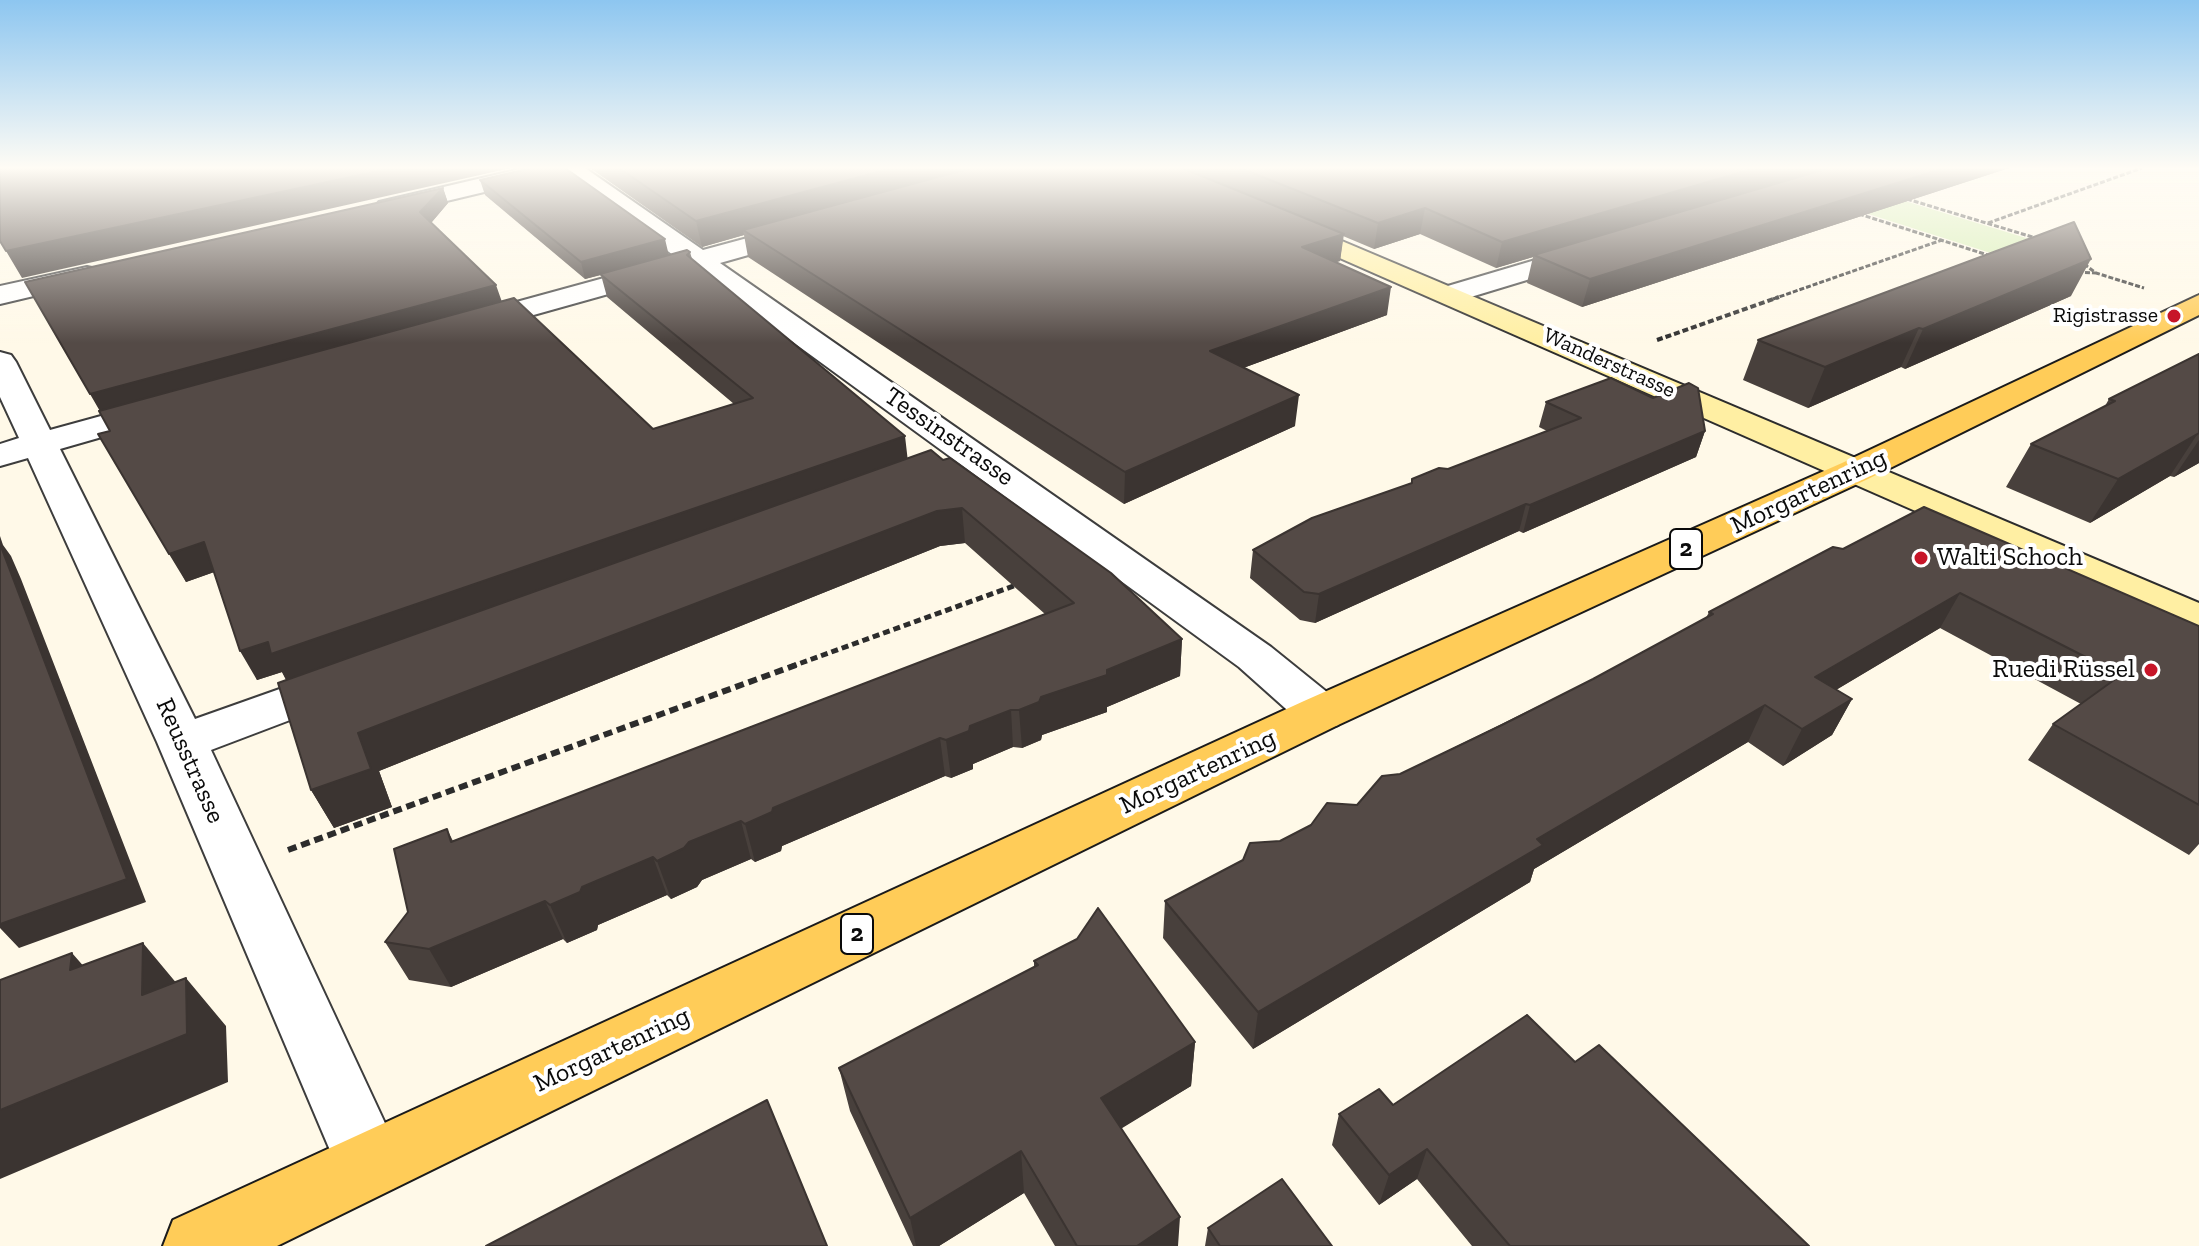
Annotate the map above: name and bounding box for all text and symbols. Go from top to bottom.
place label: Rigistrasse [2053,303,2158,329]
marker: Rigistrasse [2165,307,2183,325]
street label: Wanderstrasse [1539,322,1679,404]
street label: Tessinstrasse [878,381,1020,493]
street label: Morgartenring [1726,442,1892,542]
road number: 2 [1670,529,1702,569]
place label: Walti Schoch [1937,542,2083,574]
marker: Walti Schoch [1912,549,1930,567]
place label: Ruedi Rüssel [1992,654,2135,686]
marker: Ruedi Rüssel [2142,661,2160,679]
street label: Reusstrasse [149,694,231,828]
street label: Morgartenring [1115,722,1281,822]
road number: 2 [841,914,873,954]
street label: Morgartenring [529,1000,695,1100]

